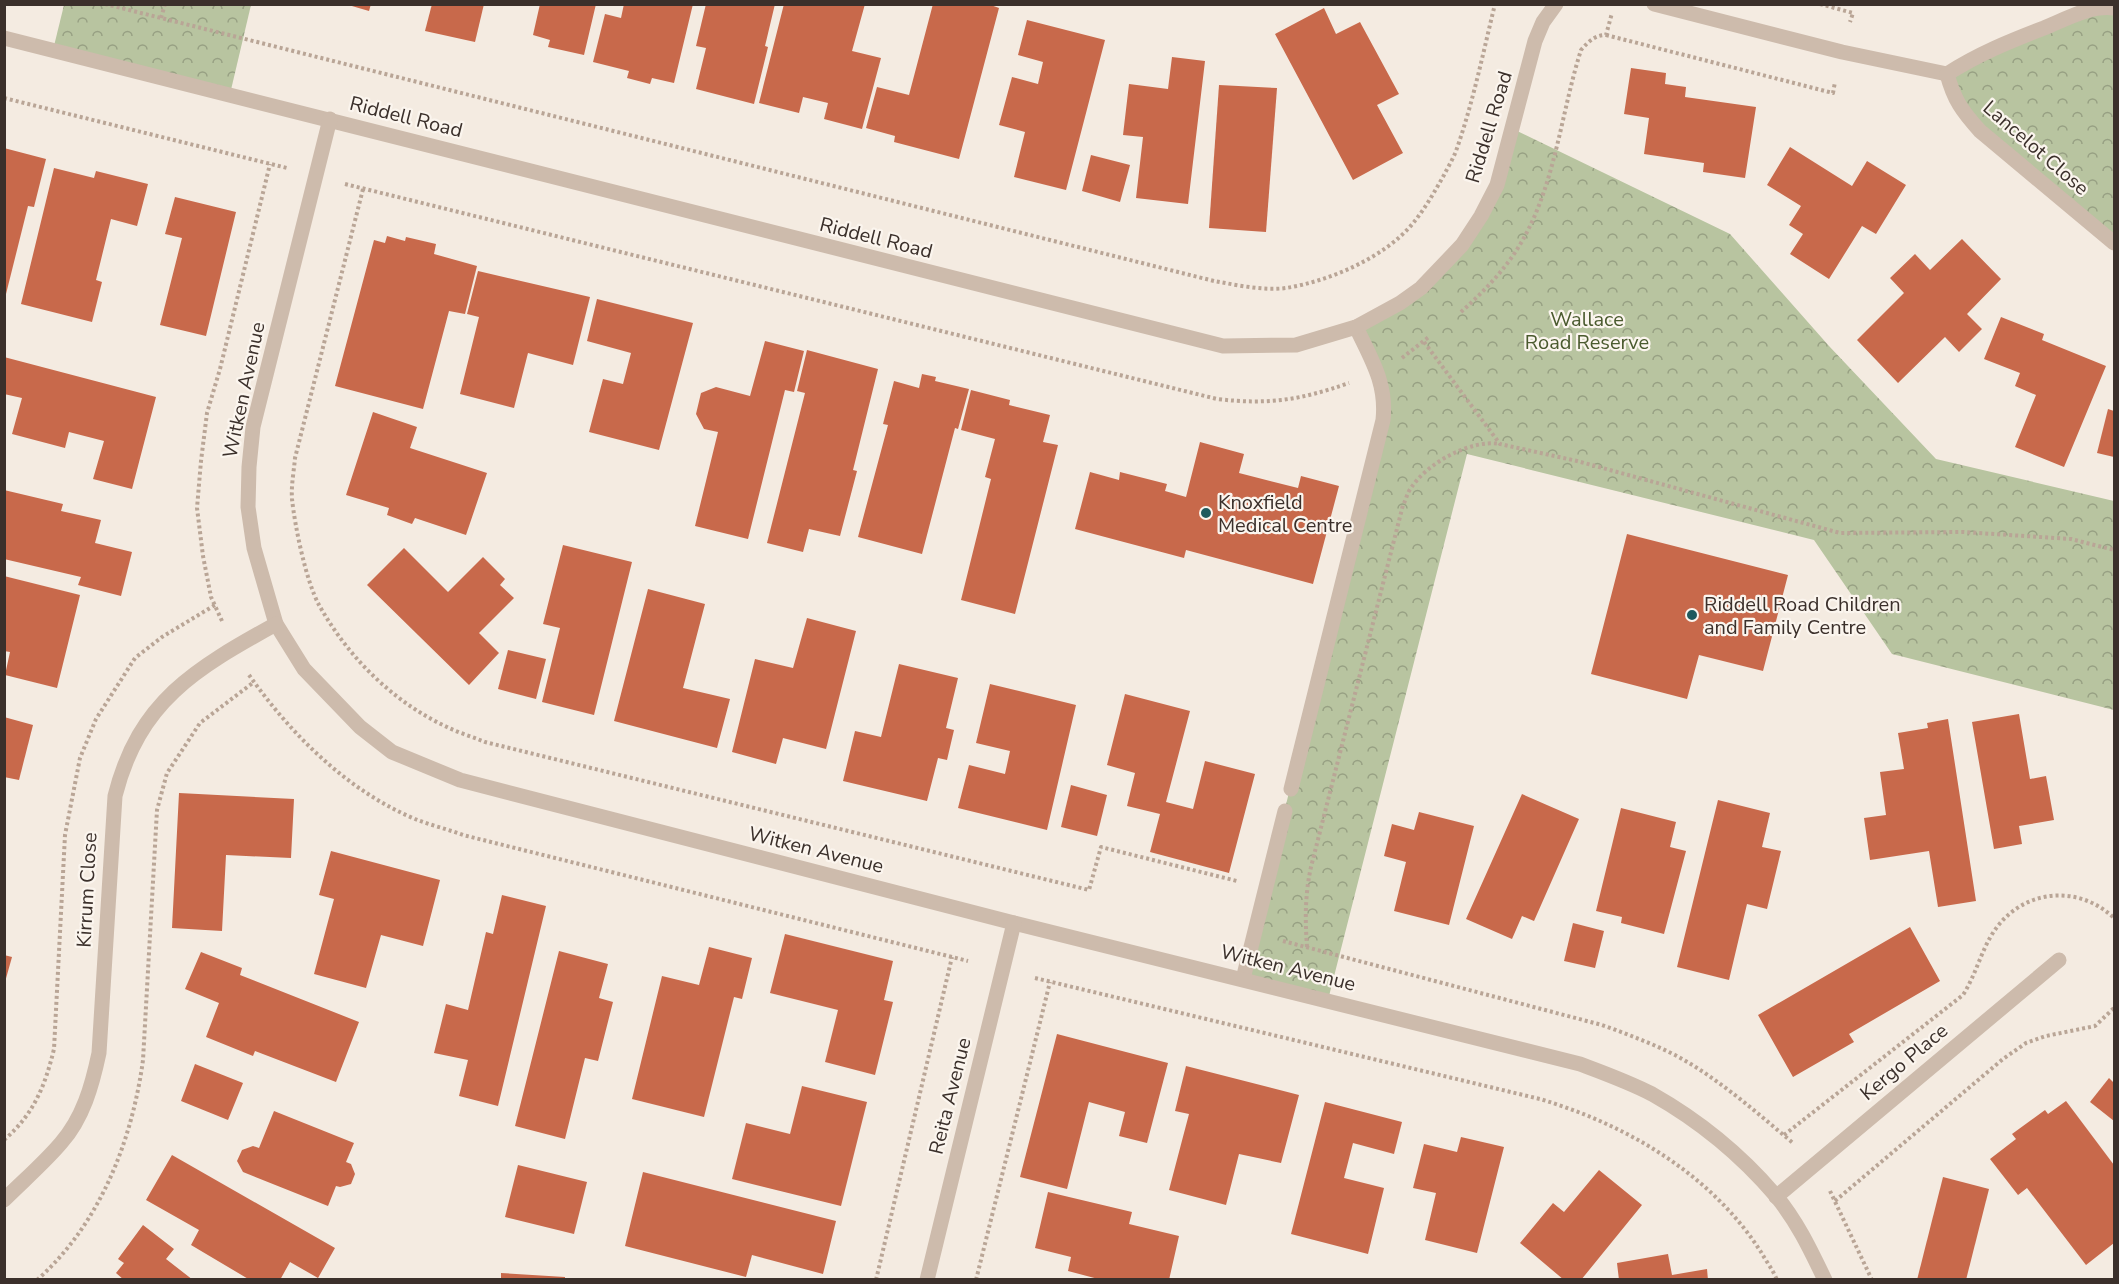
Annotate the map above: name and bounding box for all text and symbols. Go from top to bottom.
street label: Riddell Road [1459,68,1519,186]
street label: Riddell Road [347,90,465,144]
street label: Lancelot Close [1977,94,2095,202]
street label: Riddell Road [817,211,935,265]
park label: Wallace Road Reserve [1525,306,1649,356]
street label: Witken Avenue [216,319,272,461]
place label: Knoxfield Medical Centre [1218,489,1352,539]
marker: Knoxfield Medical Centre [1199,506,1213,520]
place label: Riddell Road Children and Family Centre [1704,591,1901,641]
marker: Riddell Road Children and Family Centre [1685,608,1699,622]
street label: Witken Avenue [745,820,887,880]
street label: Kirrum Close [70,832,104,948]
street label: Witken Avenue [1217,938,1359,998]
street label: Kergo Place [1854,1017,1954,1107]
street label: Reita Avenue [922,1035,978,1157]

